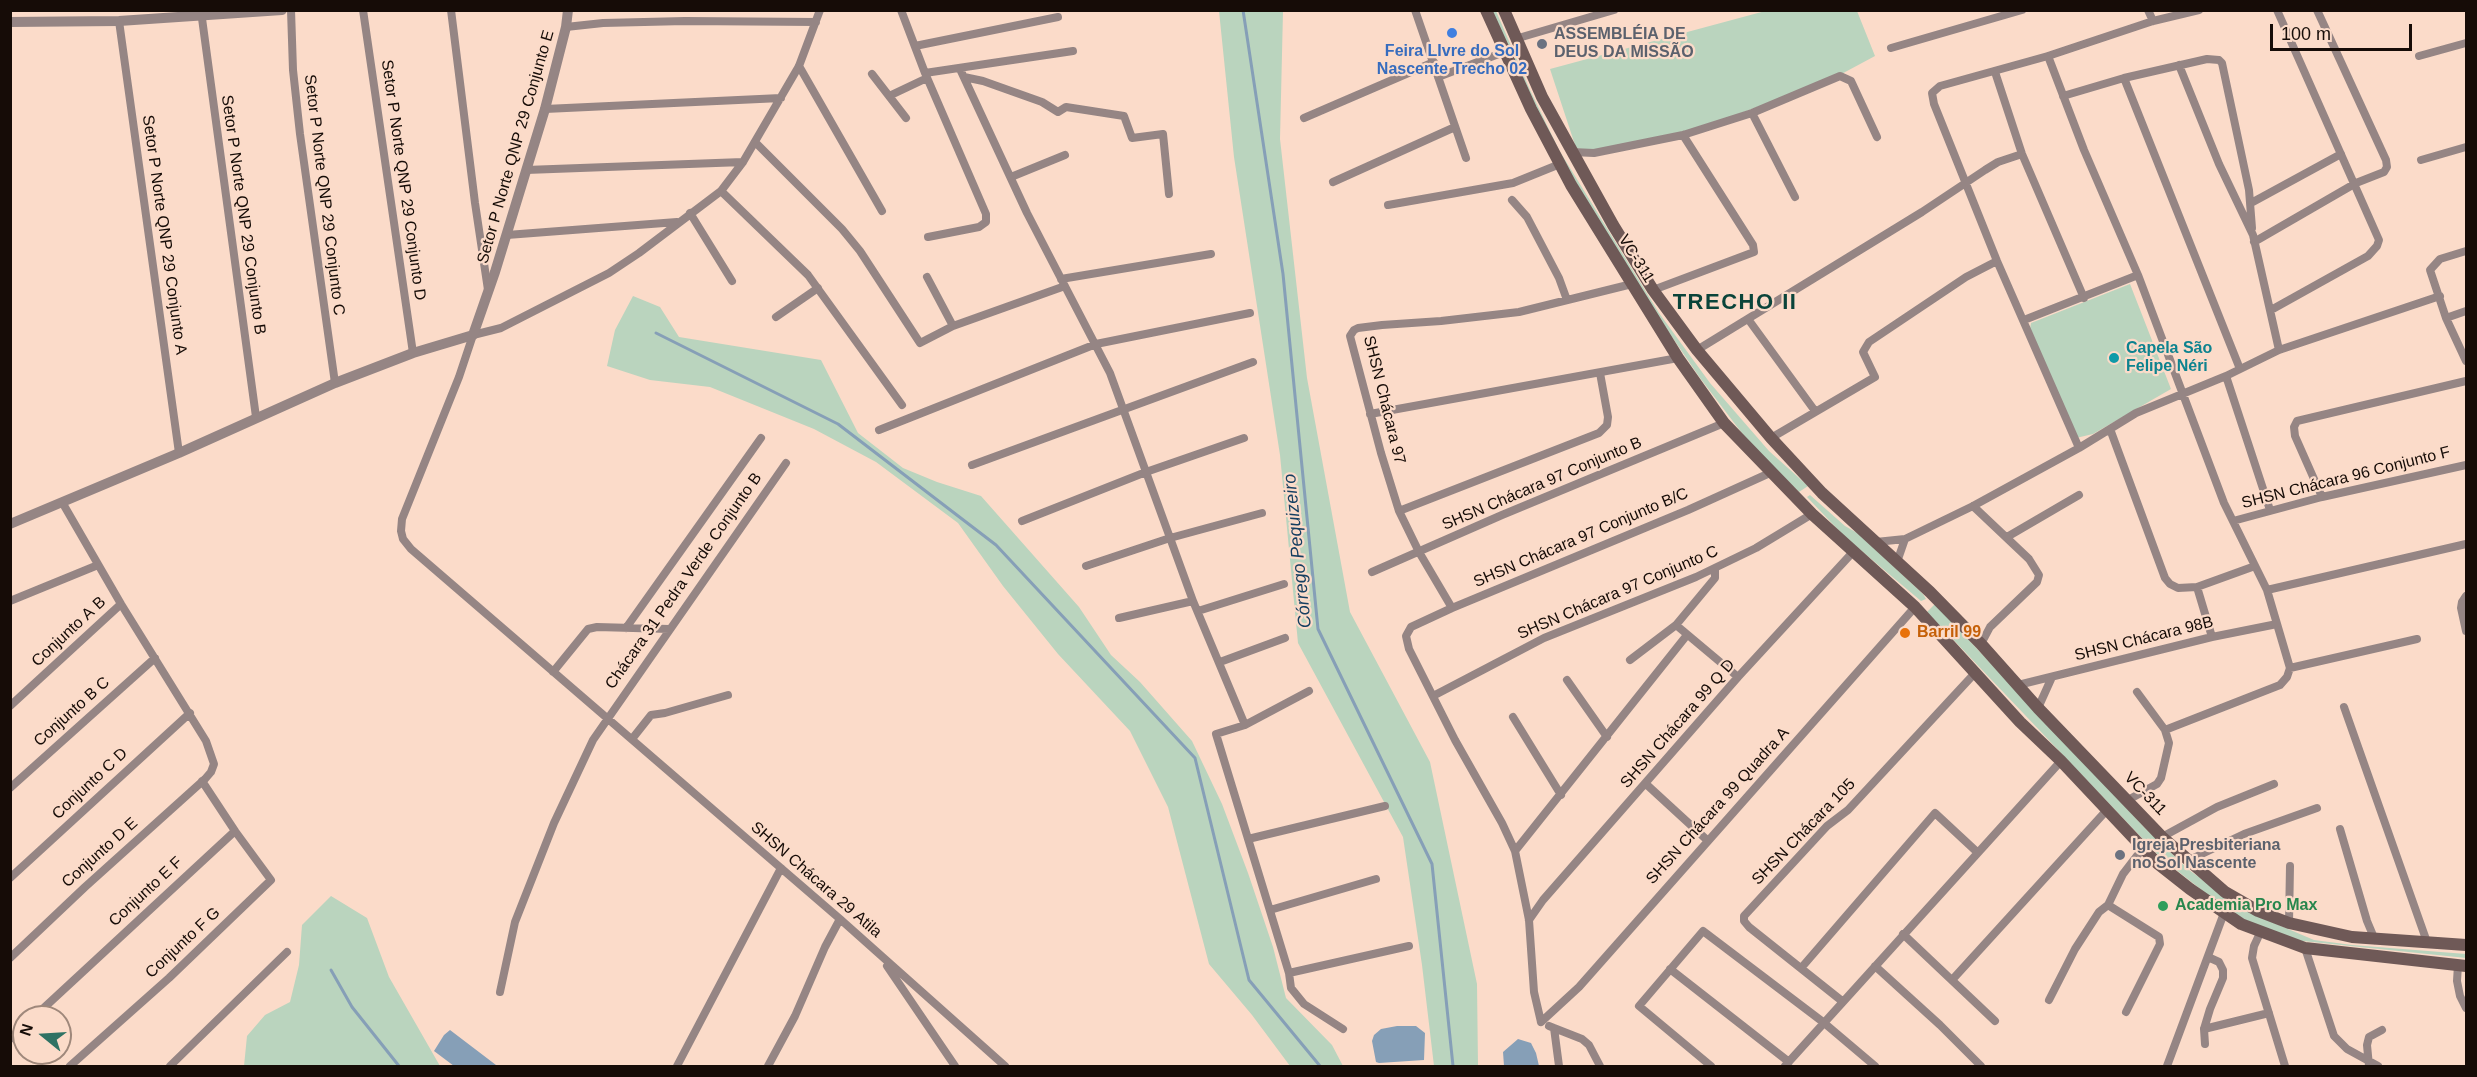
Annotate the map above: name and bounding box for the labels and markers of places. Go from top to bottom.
place label: ASSEMBLÉIA DE DEUS DA MISSÃO [1554,25,1694,63]
marker: Feira LIvre do Sol Nascente Trecho 02 [1445,26,1459,40]
marker: ASSEMBLÉIA DE DEUS DA MISSÃO [1535,37,1549,51]
place label: Feira LIvre do Sol Nascente Trecho 02 [1377,42,1527,80]
place label: Capela São Felipe Néri [2126,339,2212,377]
marker: Capela São Felipe Néri [2107,351,2121,365]
place label: Barril 99 [1917,623,1981,643]
marker: Barril 99 [1898,626,1912,640]
place label: Igreja Presbiteriana no Sol Nascente [2132,836,2281,874]
marker: Igreja Presbiteriana no Sol Nascente [2113,848,2127,862]
place label: Academia Pro Max [2175,896,2317,916]
marker: Academia Pro Max [2156,899,2170,913]

